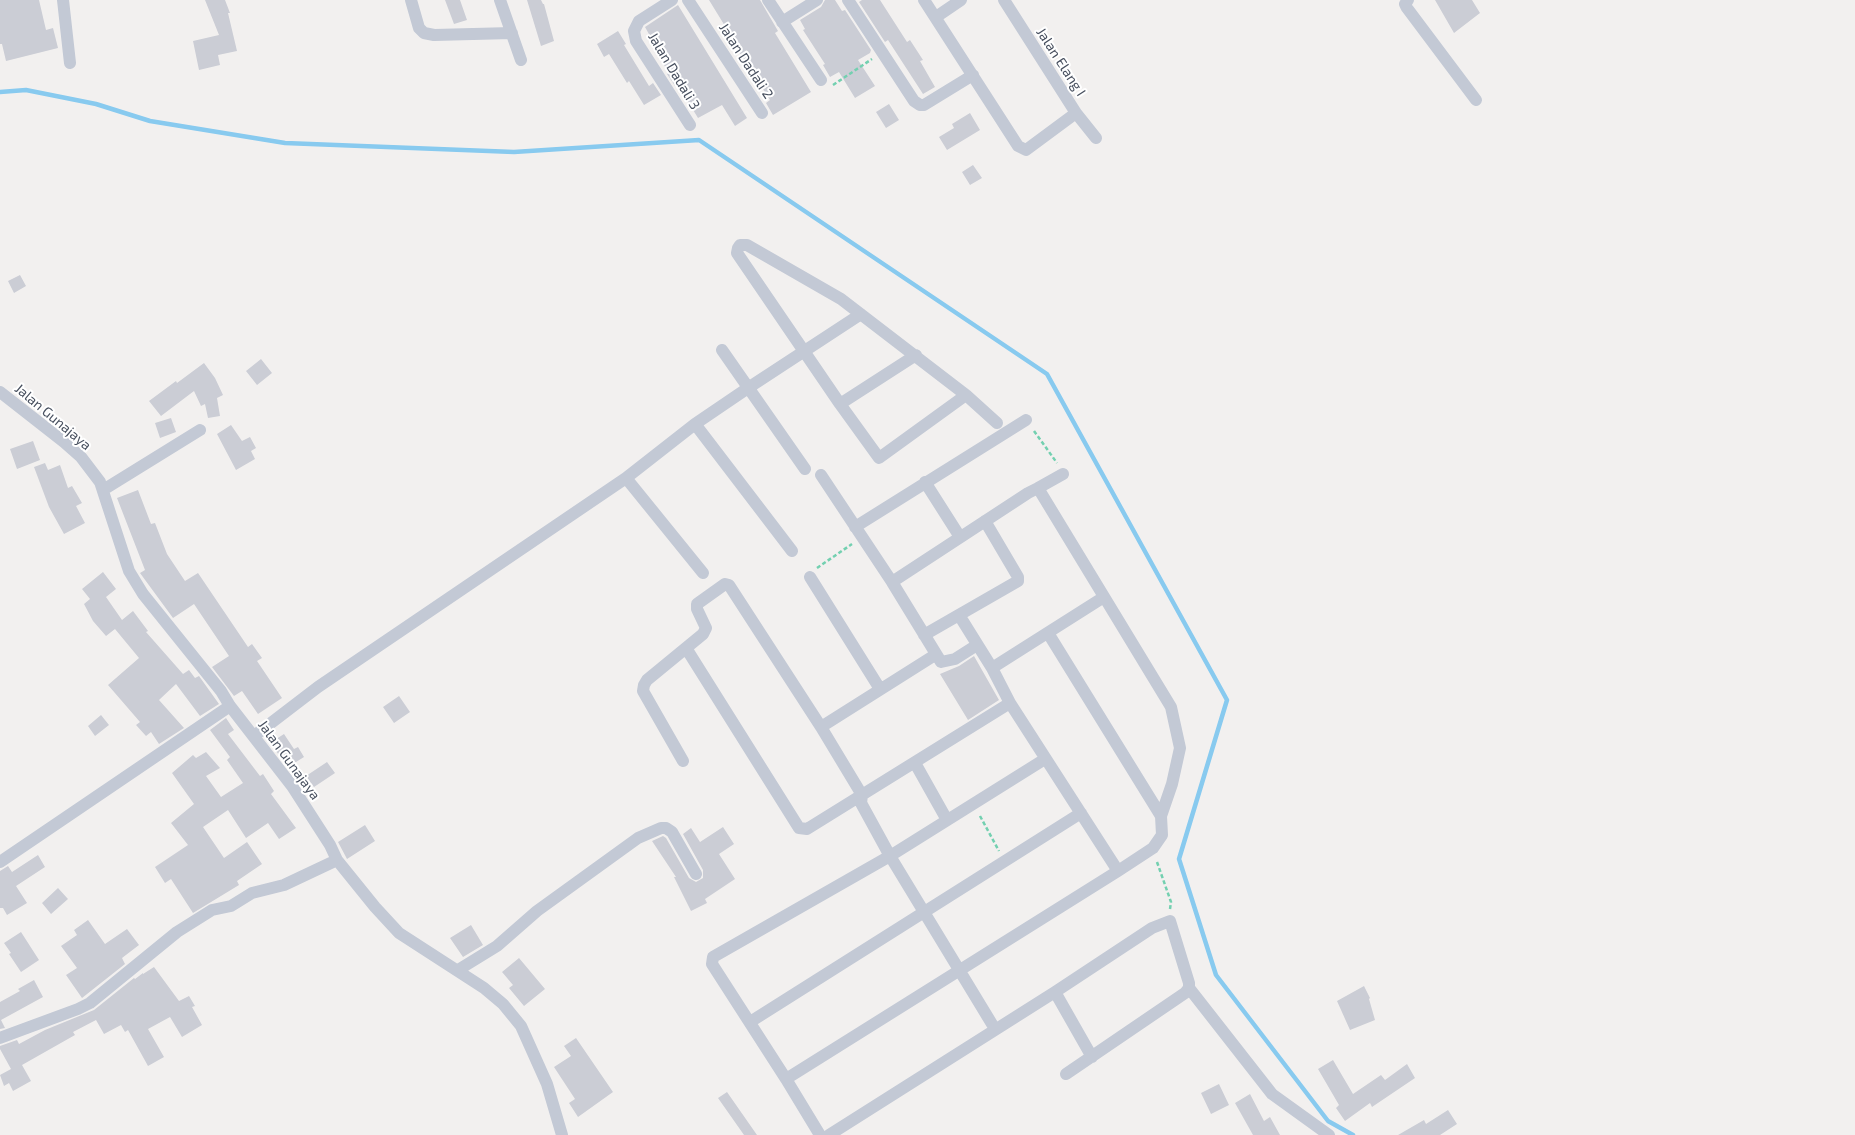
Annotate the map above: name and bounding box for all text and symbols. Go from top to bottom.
street label: Jalan Dadali 2 [715,20,777,102]
street label: Jalan Elang I [1033,25,1089,99]
street label: Jalan Dadali 3 [644,29,704,113]
street label: Jalan Gunajaya [11,380,95,454]
street label: Jalan Gunajaya [254,717,324,803]

